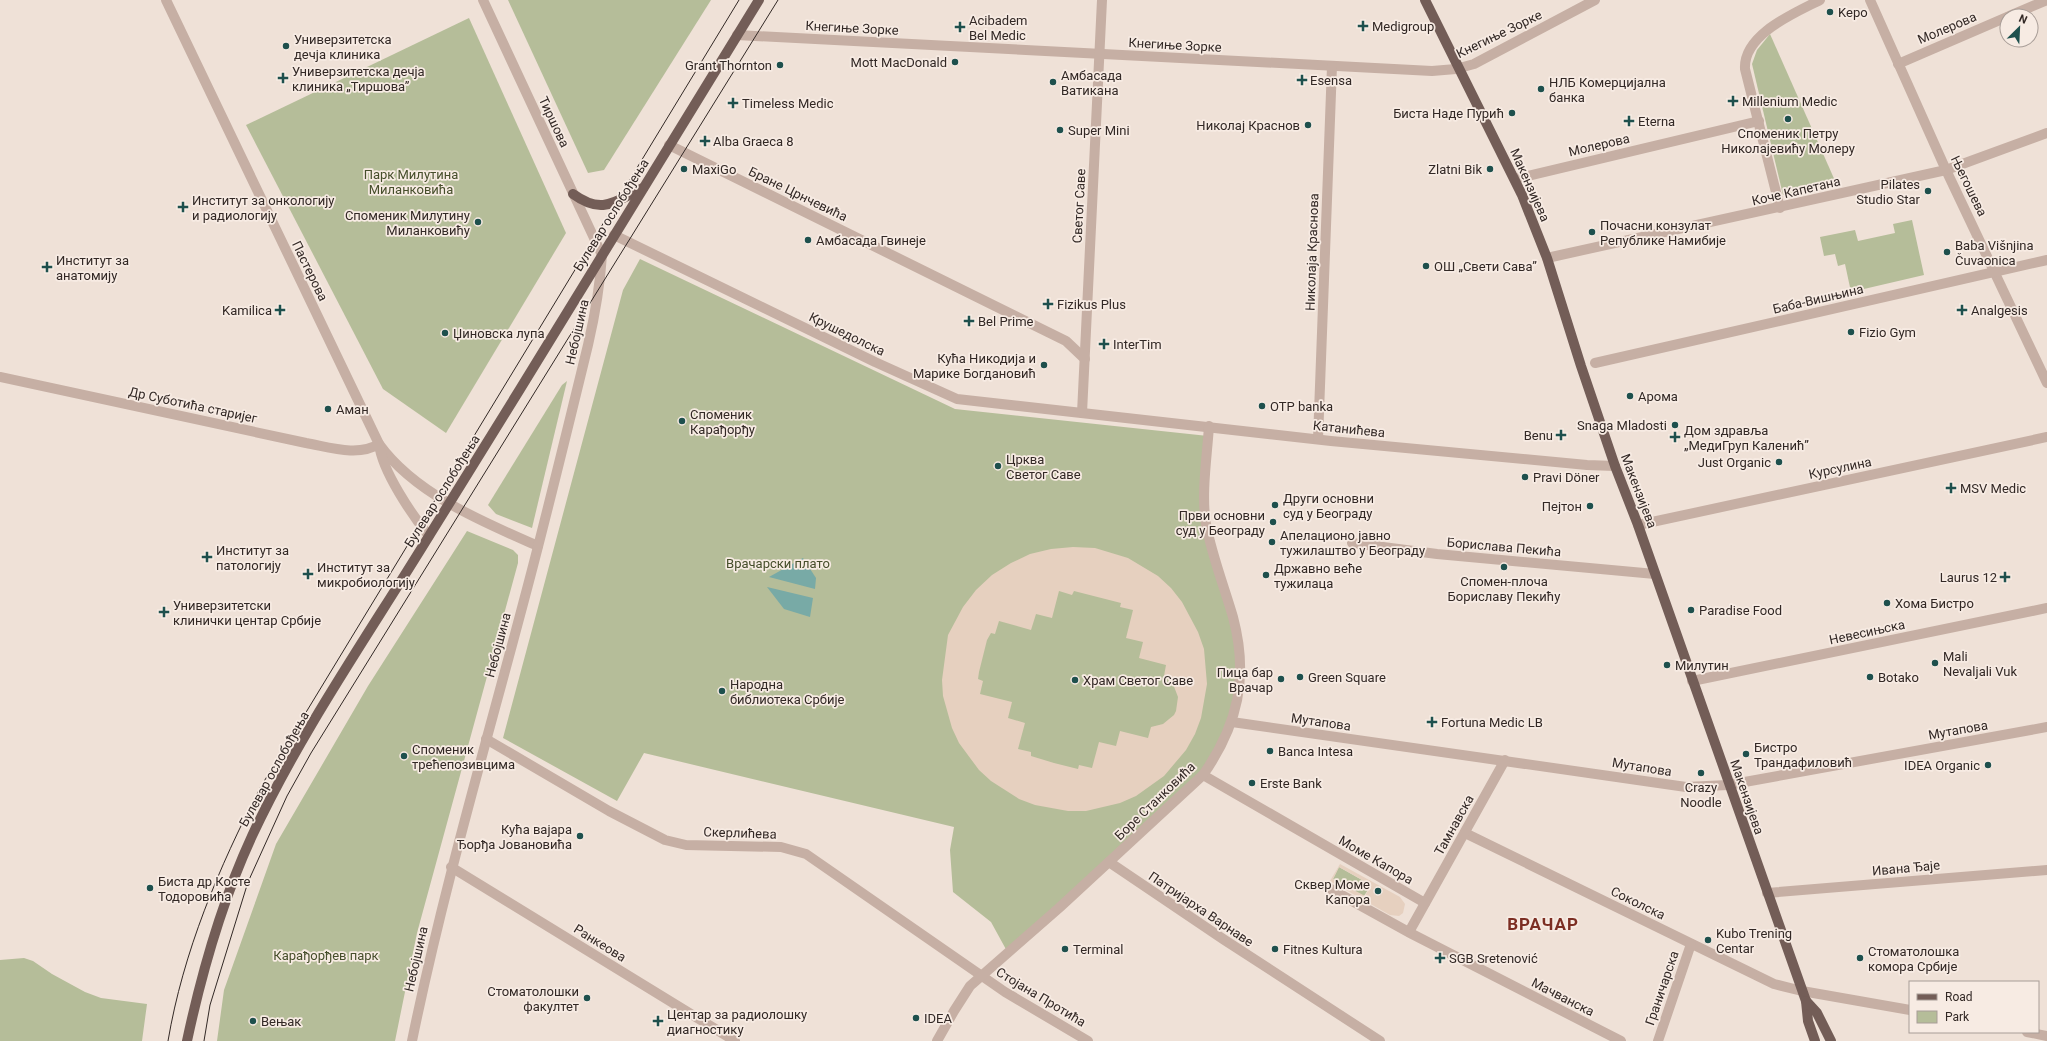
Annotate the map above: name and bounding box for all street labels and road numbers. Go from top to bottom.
street label: Кнегиње Зорке [1454,7,1544,61]
street label: Молерова [1915,9,1979,47]
street label: Кнегиње Зорке [805,18,899,38]
street label: Кнегиње Зорке [1128,35,1222,55]
street label: Тиршова [536,94,572,150]
street label: Молерова [1567,131,1631,159]
street label: Макензијева [1507,146,1553,224]
street label: Његошева [1948,153,1990,219]
street label: Булевар ослобођења [570,156,652,274]
street label: Бране Црнчевића [746,164,850,224]
street label: Светог Саве [1070,168,1088,244]
street label: Коче Капетана [1750,174,1842,208]
street label: Николаја Краснова [1302,193,1322,311]
street label: Пастерова [289,238,331,304]
street label: Баба-Вишњина [1771,281,1865,317]
street label: Небојшина [562,298,592,366]
street label: Крушедолска [807,309,887,359]
street label: Др Суботића старијег [127,384,259,426]
street label: Катанићева [1312,418,1386,440]
street label: Булевар ослобођења [401,432,483,550]
street label: Макензијева [1618,452,1660,530]
street label: Курсулина [1807,454,1873,482]
street label: Борислава Пекића [1446,535,1562,559]
street label: Небојшина [482,611,514,679]
street label: Невесињска [1828,617,1906,647]
street label: Булевар ослобођења [236,709,312,829]
street label: Мутапова [1290,710,1352,734]
street label: Мутапова [1927,717,1989,743]
street label: Мутапова [1611,755,1673,779]
street label: Макензијева [1727,758,1767,836]
street label: Боре Станковића [1112,759,1198,843]
street label: Тамнавска [1431,792,1477,858]
street label: Скерлићева [703,824,777,842]
street label: Моме Капора [1336,833,1416,887]
street label: Ивана Ђаје [1871,858,1941,878]
street label: Патријарха Варнаве [1146,868,1256,950]
street label: Соколска [1608,883,1668,923]
street label: Ранкеова [571,921,629,965]
street label: Небојшина [401,925,431,993]
street label: Граничарска [1642,949,1682,1027]
street label: Стојана Протића [993,964,1089,1030]
street label: Мачванска [1529,975,1597,1019]

